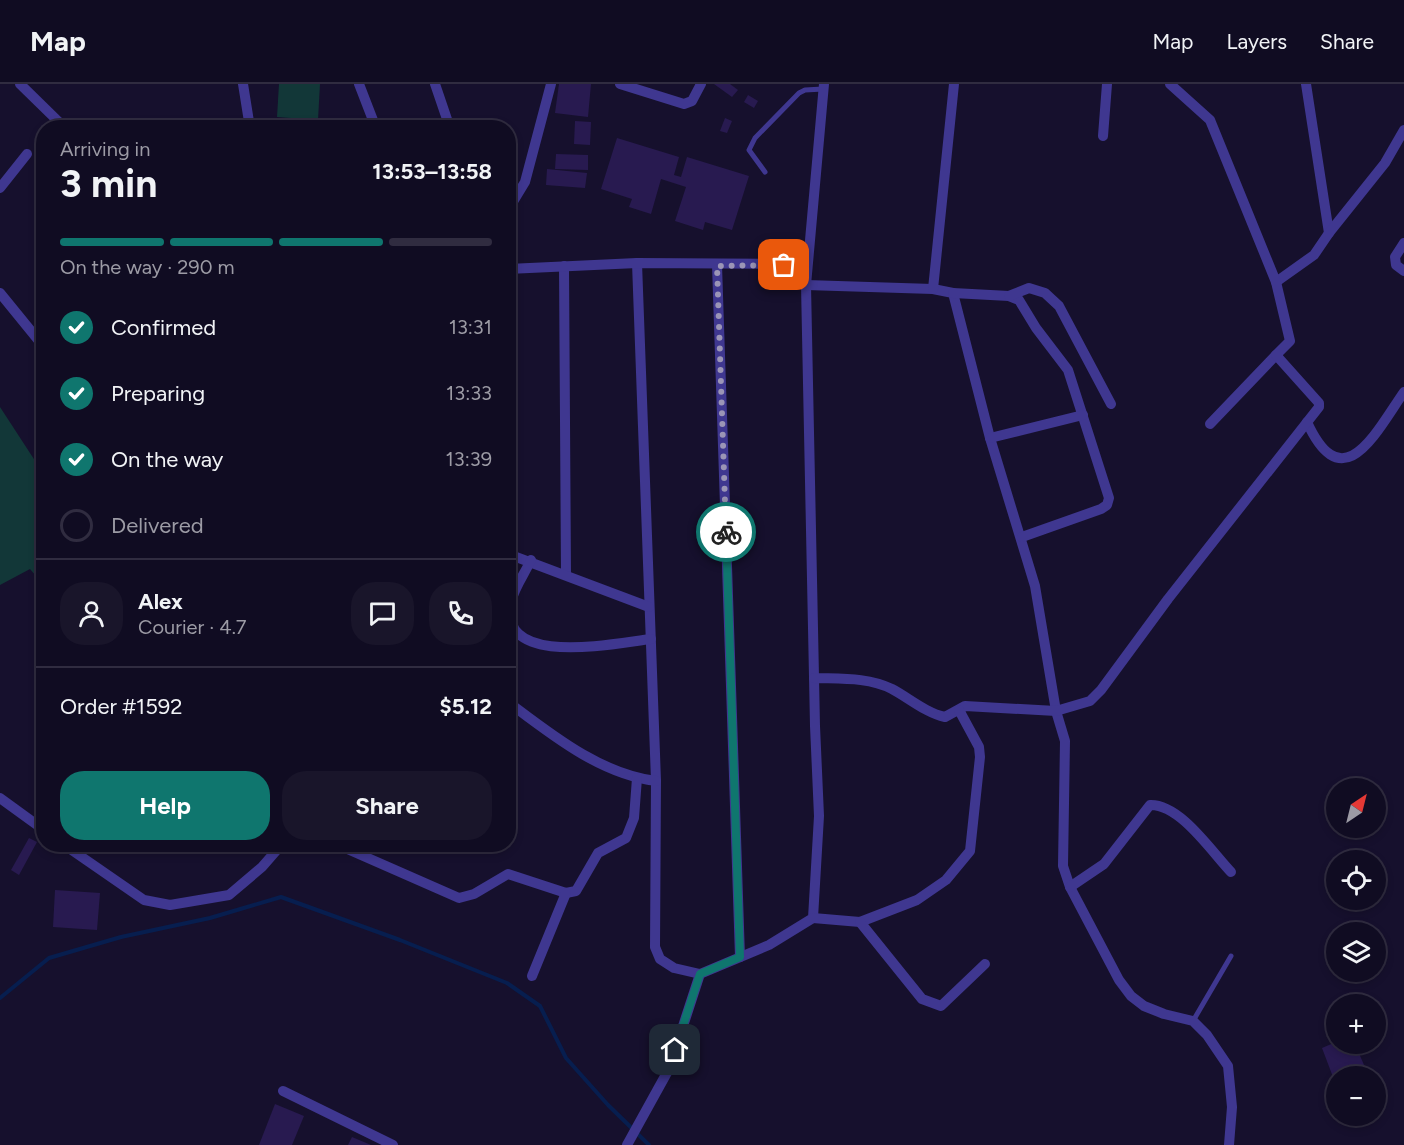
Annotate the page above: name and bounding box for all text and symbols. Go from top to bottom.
text: Map [30,24,86,58]
text: Map [1153,29,1193,54]
text: Layers [1226,29,1287,54]
text: Share [1320,29,1374,54]
text: Arriving in [60,137,150,161]
text: 13:53–13:58 [372,158,492,185]
text: 3 min [60,160,157,207]
pin [758,239,809,290]
icon: bag [767,248,800,281]
text: On the way · 290 m [60,255,234,279]
icon: check [60,311,93,344]
text: Confirmed [111,314,216,341]
text: 13:31 [449,315,492,339]
icon: check [60,377,93,410]
text: Preparing [111,380,205,407]
text: 13:33 [446,381,492,405]
icon: check [60,443,93,476]
text: On the way [111,446,223,473]
text: 13:39 [446,447,492,471]
courier [696,502,756,562]
text: Delivered [111,512,204,539]
icon: bike [710,516,743,549]
button: person [60,582,123,645]
button: chat [351,582,414,645]
button: phone [429,582,492,645]
text: Alex [138,588,183,615]
text: Courier · 4.7 [138,615,247,639]
text: Order #1592 [60,693,183,720]
text: $5.12 [440,693,492,720]
button: Help [60,771,270,840]
button: Share [282,771,492,840]
north arrow [1326,778,1386,838]
map controls [1326,778,1386,1126]
button: locate [1326,850,1386,910]
button: layers [1326,922,1386,982]
button: + [1326,994,1386,1054]
pin [649,1024,700,1075]
icon: home [658,1033,691,1066]
button: − [1326,1066,1386,1126]

